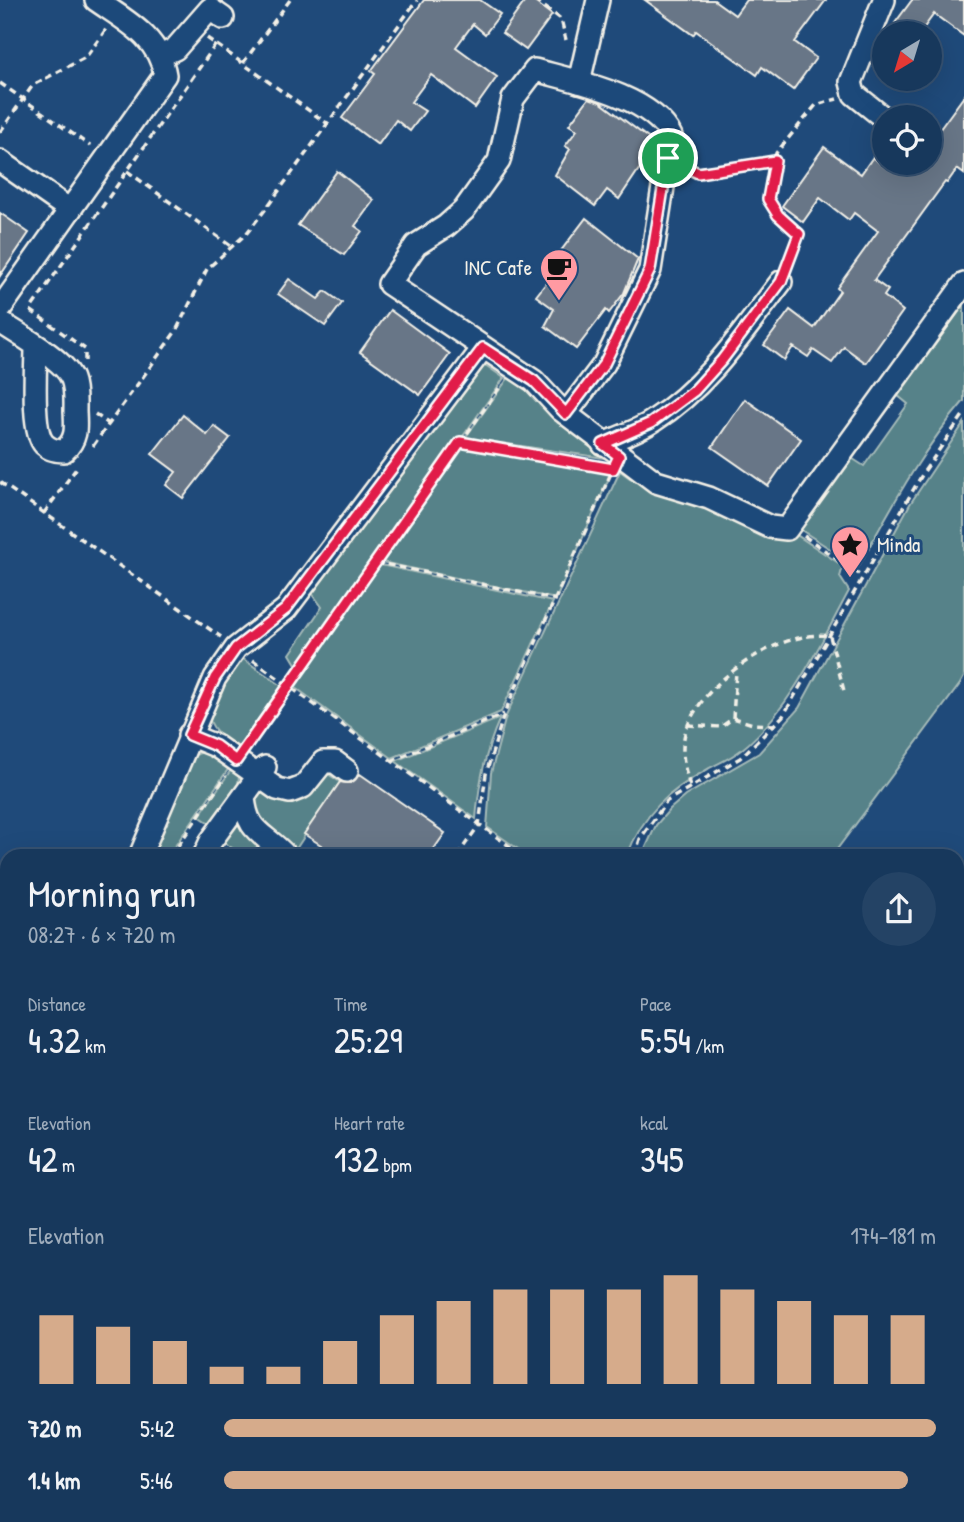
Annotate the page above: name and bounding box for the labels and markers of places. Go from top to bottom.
pin [638,128,698,188]
cafe icon: INC Cafe [538,247,580,302]
place label: INC Cafe [464,253,532,282]
place icon: Minda [829,524,871,579]
place label: Minda [877,530,920,559]

